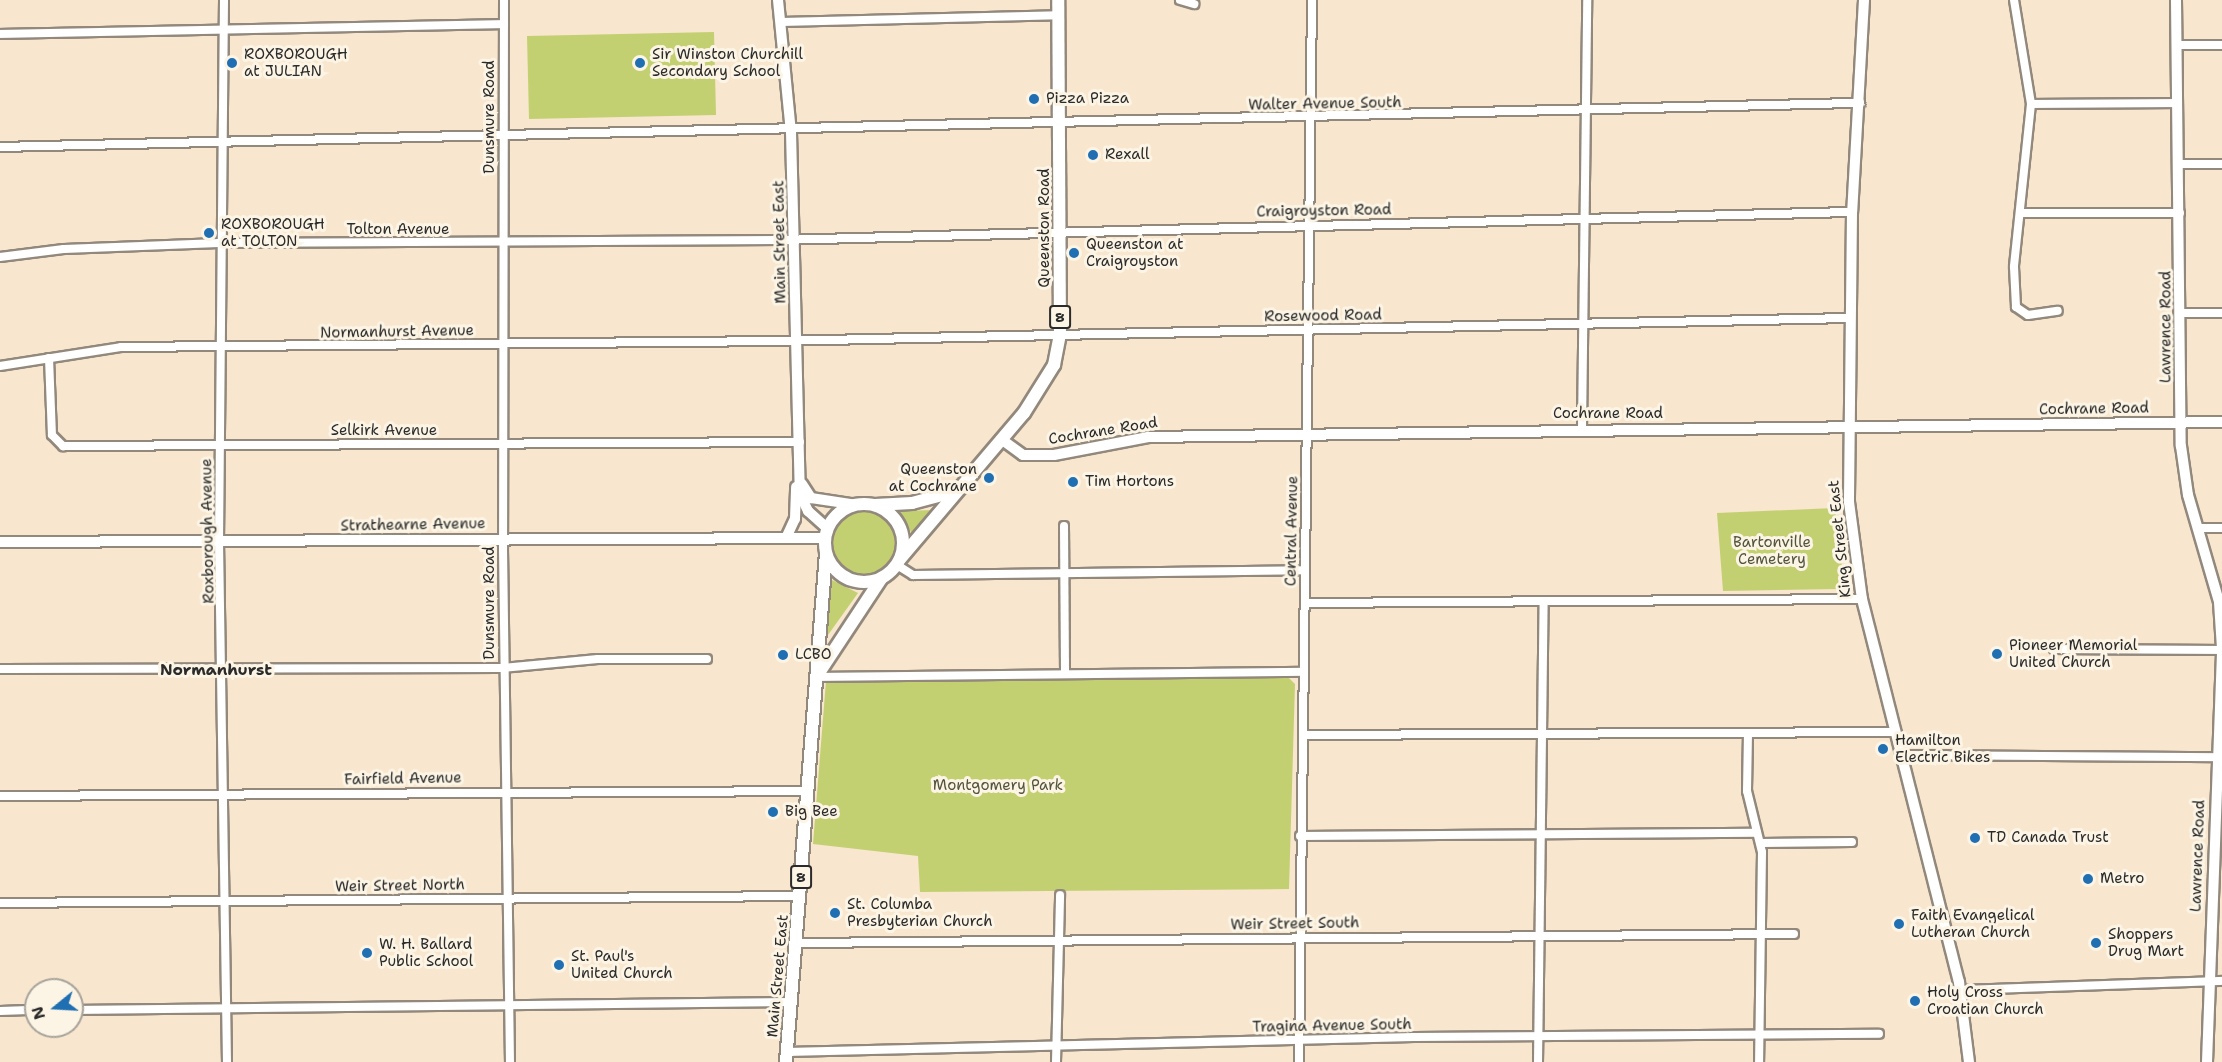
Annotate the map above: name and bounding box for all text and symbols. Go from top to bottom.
place label: ROXBOROUGH at JULIAN [244,45,348,80]
place label: Sir Winston Churchill Secondary School [652,45,803,80]
marker: ROXBOROUGH at JULIAN [225,56,239,70]
marker: Sir Winston Churchill Secondary School [633,56,647,70]
street label: Dunsmure Road [481,60,499,174]
place label: Pizza Pizza [1046,90,1129,108]
marker: Pizza Pizza [1027,92,1041,106]
street label: Walter Avenue South [1248,94,1402,114]
place label: Rexall [1105,146,1149,164]
marker: Rexall [1086,148,1100,162]
street label: Queenston Road [1036,168,1054,288]
street label: Main Street East [770,180,790,304]
street label: Craigroyston Road [1256,201,1392,221]
place label: ROXBOROUGH at TOLTON [221,215,325,250]
street label: Tolton Avenue [346,221,450,239]
marker: ROXBOROUGH at TOLTON [202,226,216,240]
place label: Queenston at Craigroyston [1086,235,1183,270]
marker: Queenston at Craigroyston [1067,246,1081,260]
street label: Lawrence Road [2157,271,2175,383]
road number: 8 [1048,306,1072,328]
street label: Rosewood Road [1264,306,1382,326]
street label: Normanhurst Avenue [320,322,474,342]
street label: Cochrane Road [2039,399,2149,419]
street label: Cochrane Road [1553,405,1663,423]
street label: Cochrane Road [1047,414,1159,448]
street label: Selkirk Avenue [331,422,437,440]
street label: Roxborough Avenue [198,458,218,604]
place label: Queenston at Cochrane [889,460,977,495]
marker: Queenston at Cochrane [982,471,996,485]
place label: Tim Hortons [1085,473,1174,491]
marker: Tim Hortons [1066,475,1080,489]
street label: Central Avenue [1282,476,1302,586]
street label: King Street East [1825,479,1855,599]
street label: Strathearne Avenue [340,515,486,535]
park label: Bartonville Cemetery [1733,533,1811,568]
street label: Dunsmure Road [481,546,499,660]
place label: Pioneer Memorial United Church [2009,636,2137,671]
place label: LCBO [795,646,832,664]
marker: Pioneer Memorial United Church [1990,647,2004,661]
marker: LCBO [776,648,790,662]
district label: Normanhurst [160,660,272,680]
place label: Hamilton Electric Bikes [1895,731,1990,766]
marker: Hamilton Electric Bikes [1876,742,1890,756]
street label: Fairfield Avenue [344,769,462,789]
park label: Montgomery Park [933,777,1063,795]
street label: Lawrence Road [2187,800,2209,912]
place label: Big Bee [785,803,838,821]
marker: Big Bee [766,805,780,819]
place label: TD Canada Trust [1987,829,2109,847]
marker: TD Canada Trust [1968,831,1982,845]
road number: 8 [789,866,813,888]
place label: Metro [2100,870,2144,888]
marker: Metro [2081,872,2095,886]
street label: Weir Street North [335,876,465,896]
place label: St. Columba Presbyterian Church [847,895,993,930]
marker: St. Columba Presbyterian Church [828,906,842,920]
place label: Faith Evangelical Lutheran Church [1911,906,2035,941]
street label: Main Street East [764,914,792,1038]
street label: Weir Street South [1230,914,1360,934]
marker: Faith Evangelical Lutheran Church [1892,917,1906,931]
place label: Shoppers Drug Mart [2108,925,2184,960]
place label: W. H. Ballard Public School [379,935,473,970]
marker: Shoppers Drug Mart [2089,936,2103,950]
marker: W. H. Ballard Public School [360,946,374,960]
place label: St. Paul's United Church [571,947,673,982]
marker: St. Paul's United Church [552,958,566,972]
north arrow [24,978,84,1038]
place label: Holy Cross Croatian Church [1927,983,2044,1018]
marker: Holy Cross Croatian Church [1908,994,1922,1008]
text: N [26,1004,50,1022]
street label: Tragina Avenue South [1252,1016,1412,1036]

